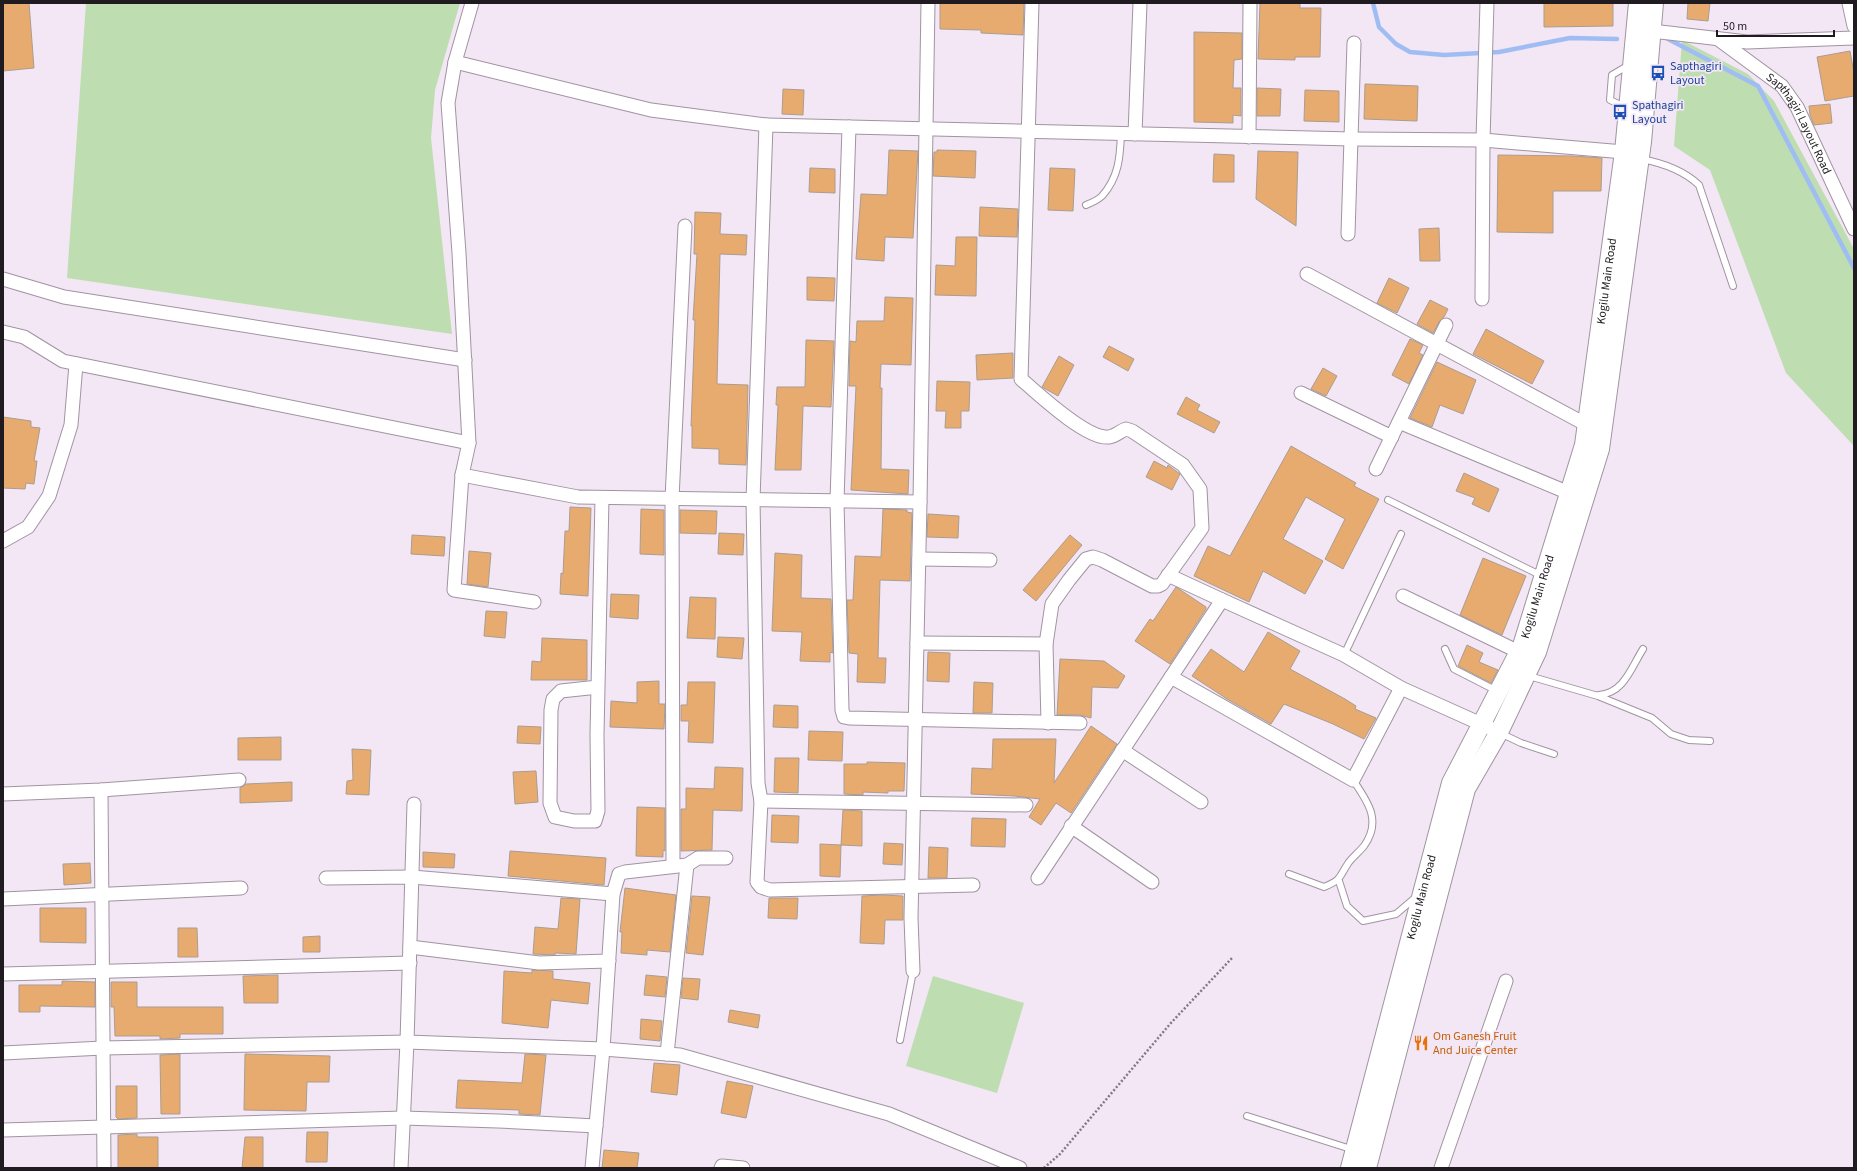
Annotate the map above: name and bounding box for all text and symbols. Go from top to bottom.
scale bar [1717,12,1834,38]
text: 50 m [1723,18,1747,35]
place label: Sapthagiri Layout [1670,58,1722,89]
bus stop icon: Sapthagiri Layout [1649,64,1667,82]
street label: Sapthagiri Layout Road [1762,69,1835,177]
place label: Spathagiri Layout [1632,97,1684,128]
bus stop icon: Spathagiri Layout [1611,103,1629,121]
street label: Kogilu Main Road [1593,237,1621,325]
street label: Kogilu Main Road [1517,553,1559,641]
street label: Kogilu Main Road [1402,853,1441,941]
place label: Om Ganesh Fruit And Juice Center [1433,1028,1518,1059]
restaurant icon: Om Ganesh Fruit And Juice Center [1412,1034,1430,1052]

